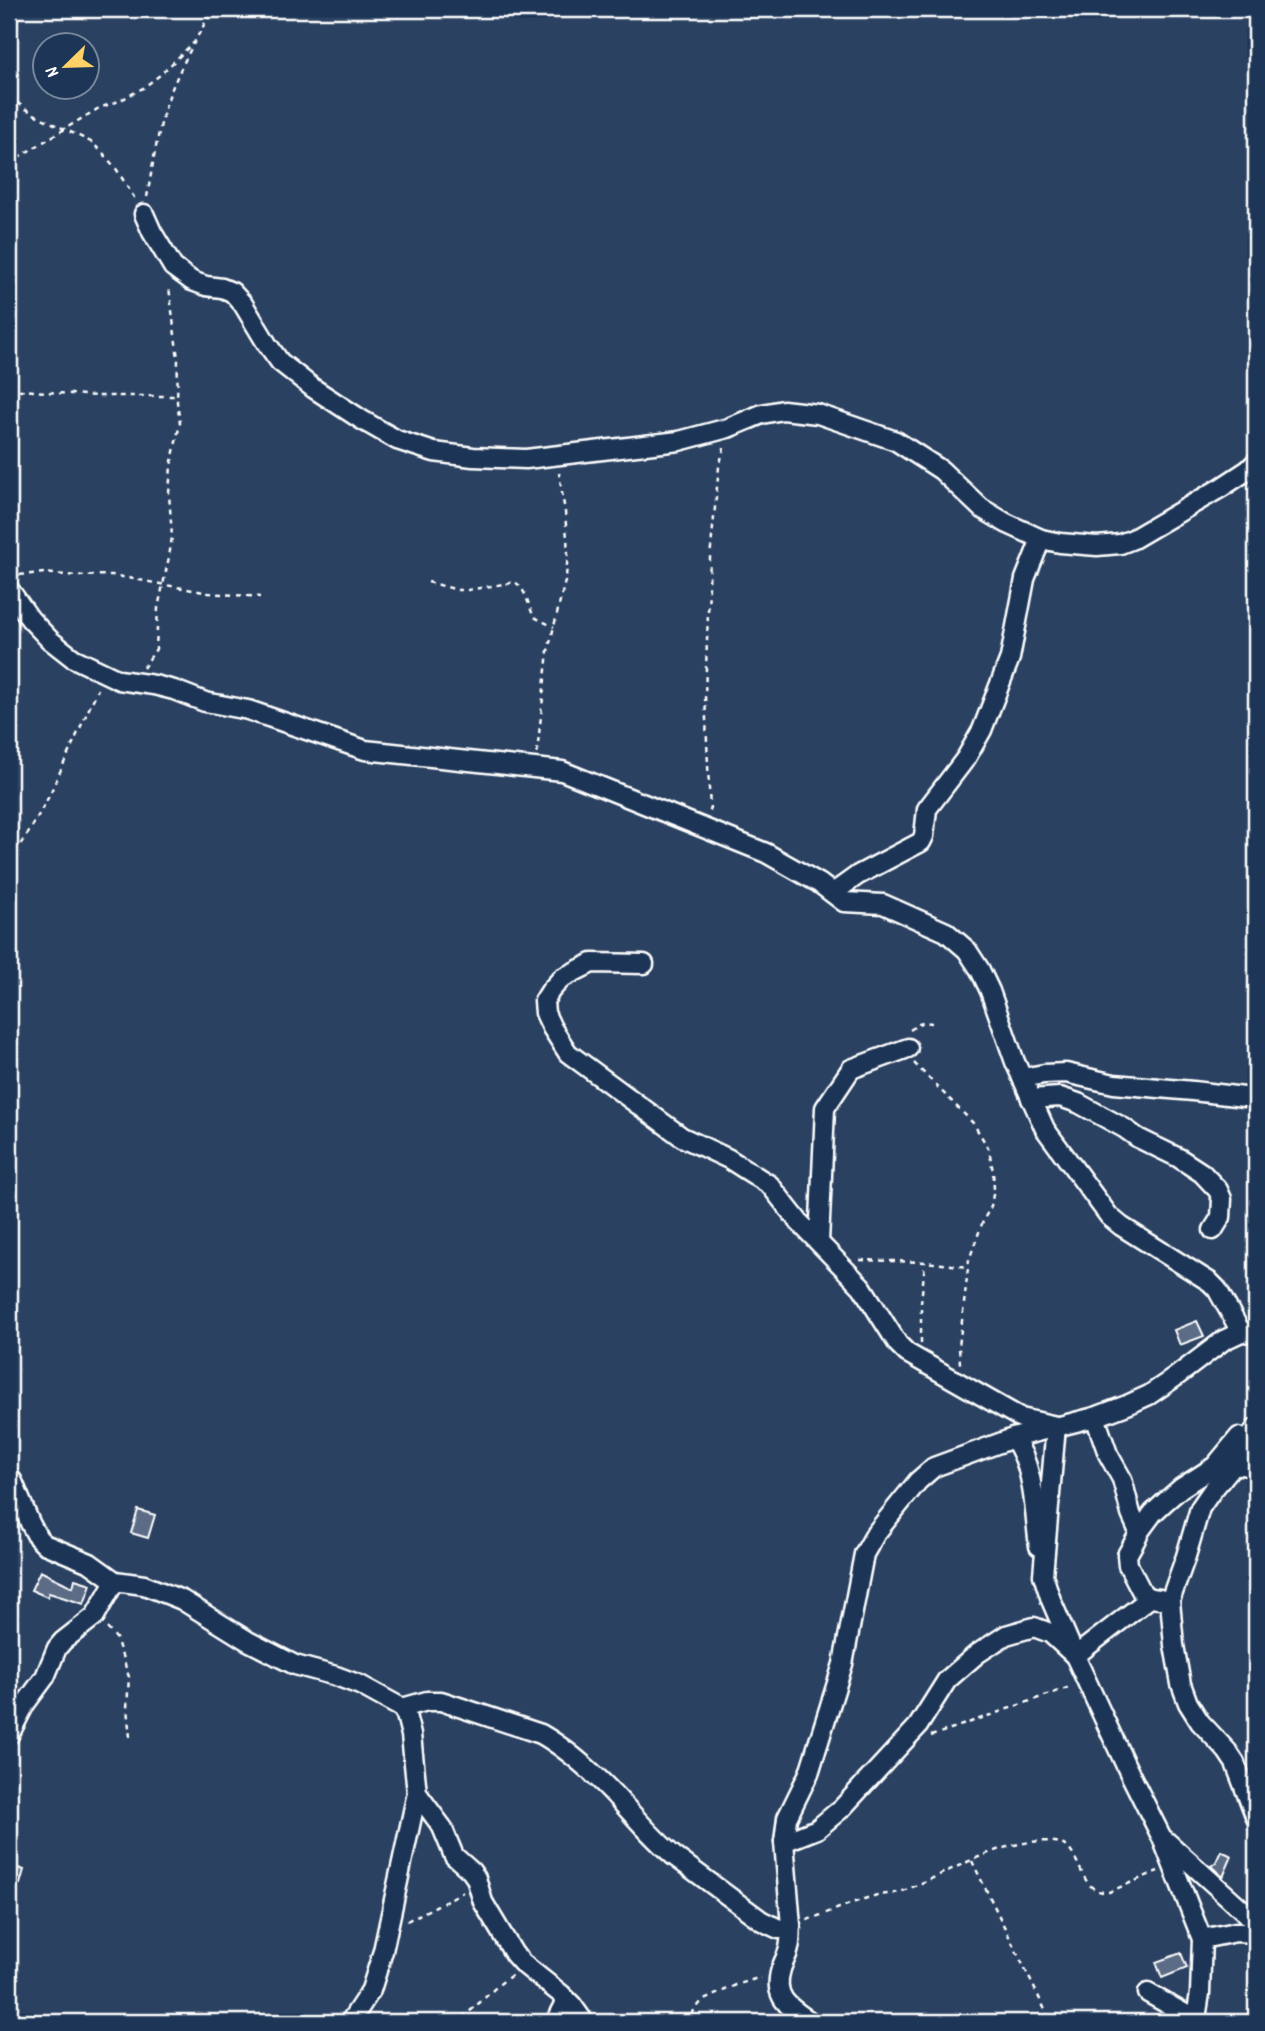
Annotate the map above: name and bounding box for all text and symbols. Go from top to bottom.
north arrow [32,32,102,102]
text: N [39,62,68,81]

